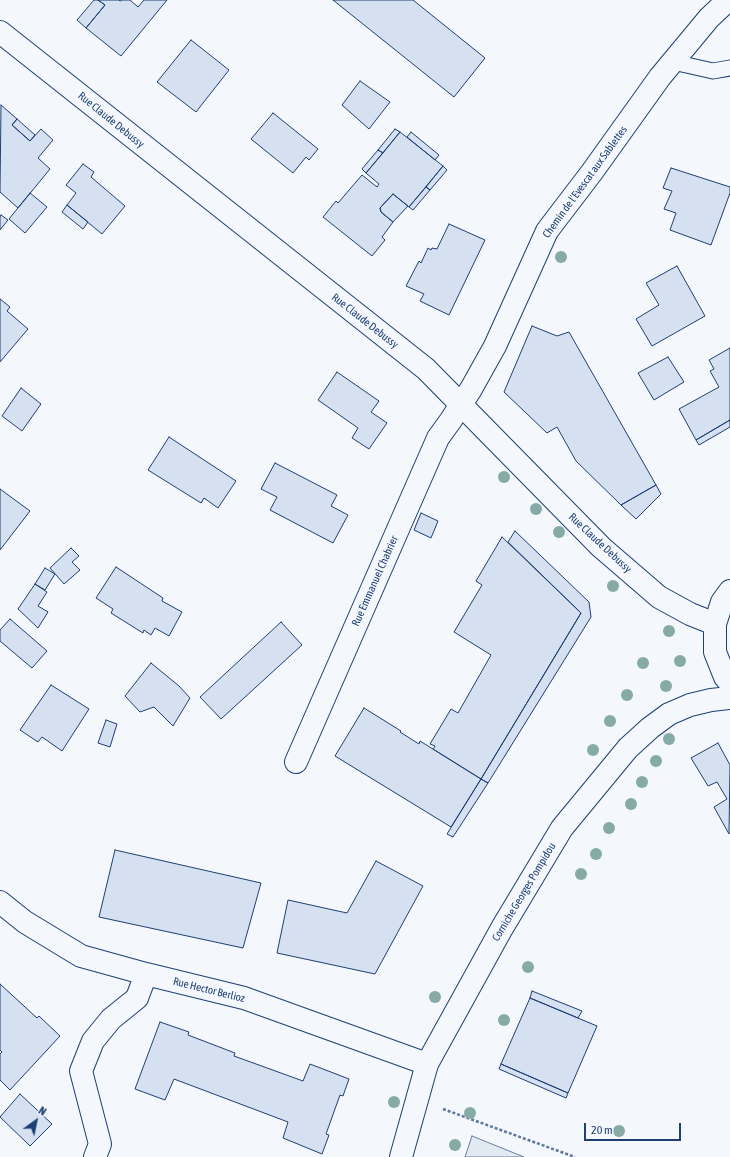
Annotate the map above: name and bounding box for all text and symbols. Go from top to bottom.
street label: Rue Claude Debussy [75,89,147,151]
street label: Chemin de l'Evescat aux Sablettes [540,123,630,241]
street label: Rue Claude Debussy [329,291,401,351]
street label: Rue Claude Debussy [566,510,634,576]
street label: Rue Emmanuel Chabrier [349,534,401,628]
street label: Corniche Georges Pompidou [489,840,559,944]
street label: Rue Hector Berlioz [172,975,246,1005]
north arrow [16,1101,56,1141]
text: N [37,1104,49,1118]
scale bar [586,1115,683,1141]
text: 20 m [591,1123,613,1137]

